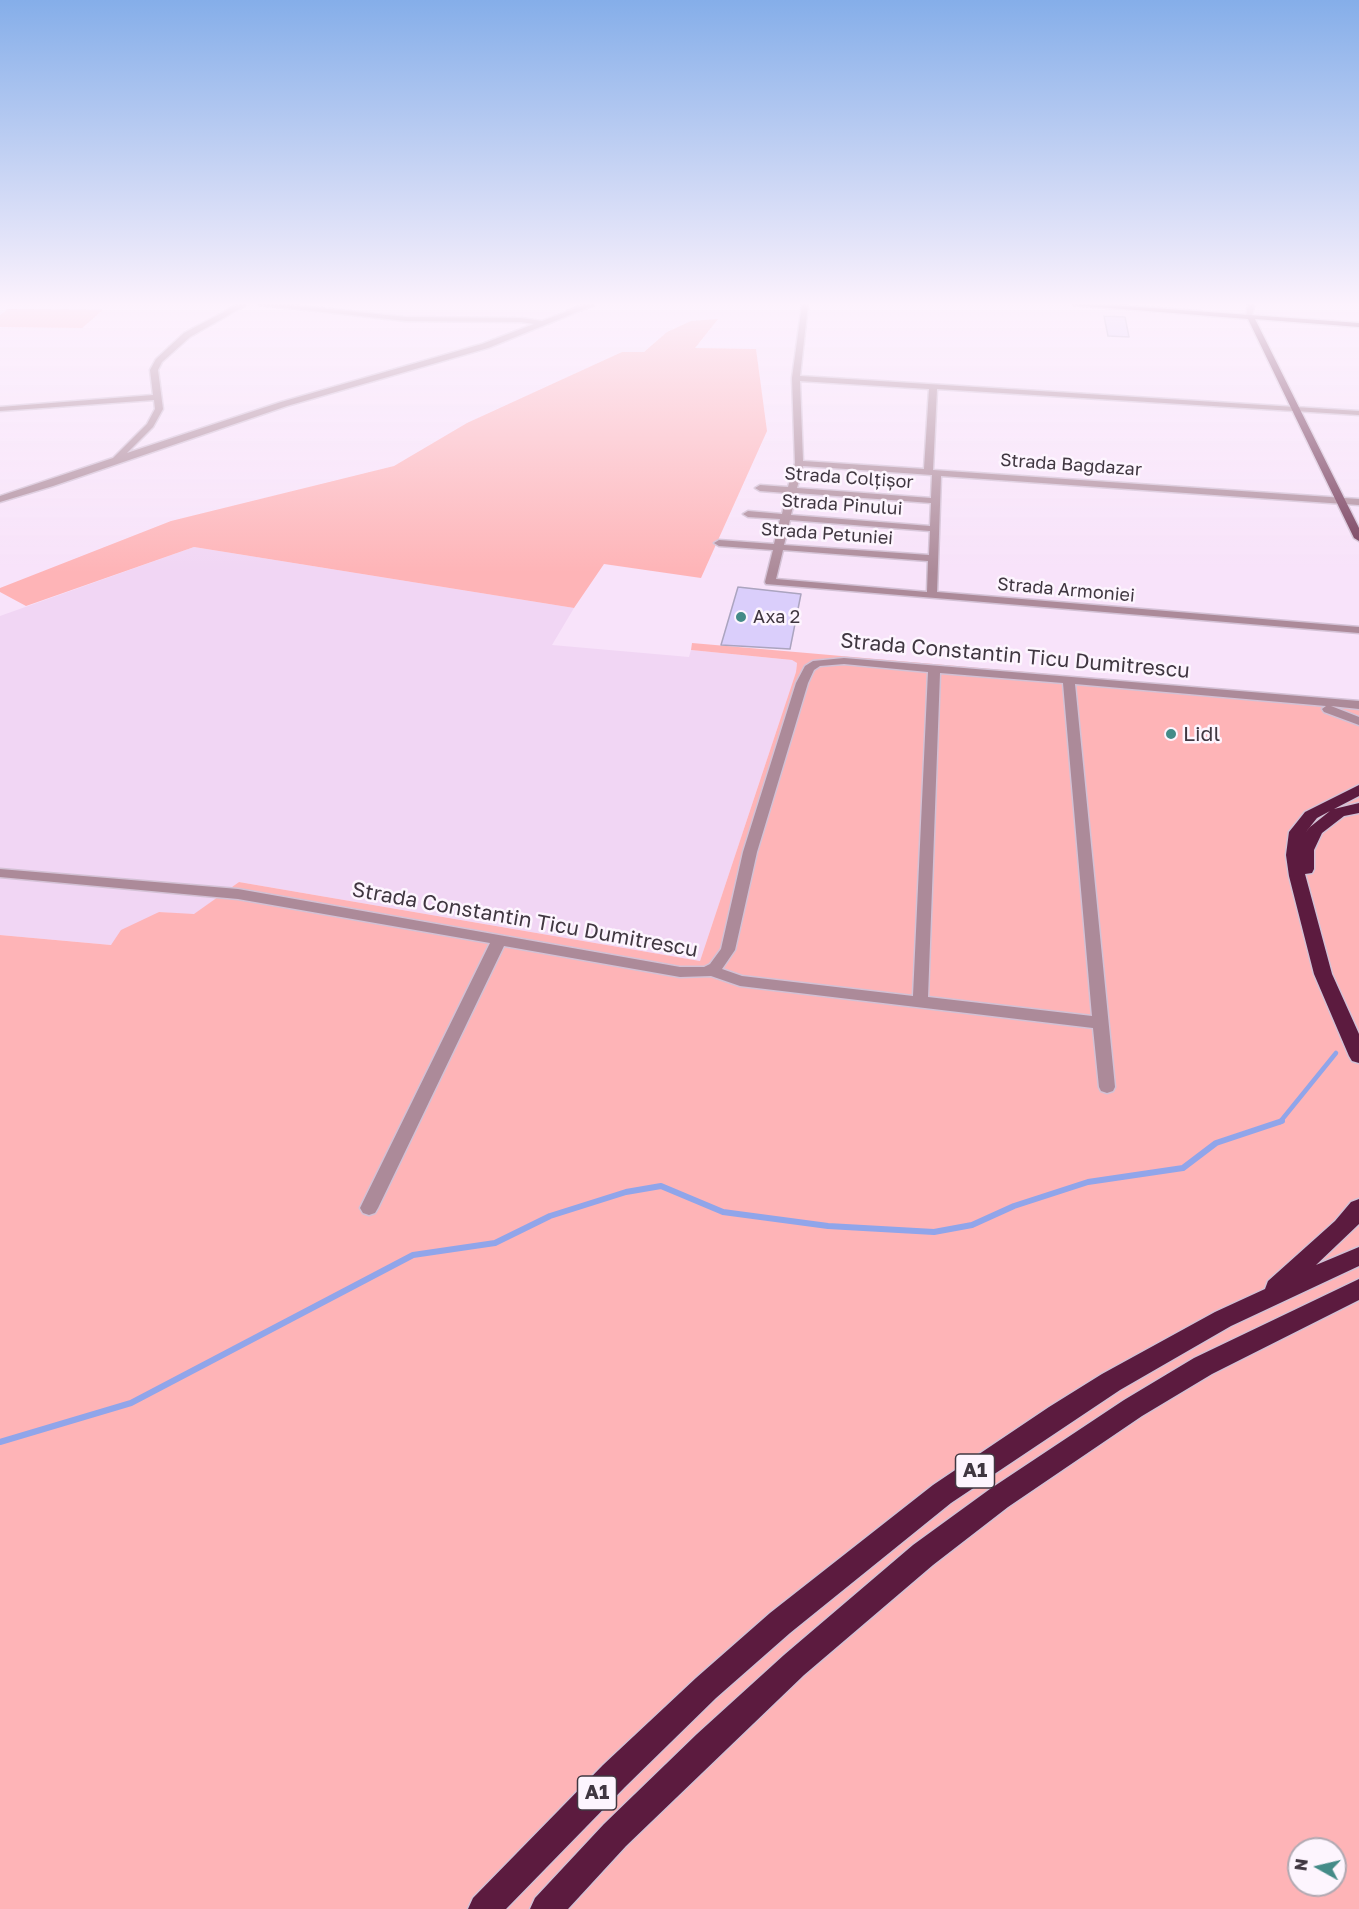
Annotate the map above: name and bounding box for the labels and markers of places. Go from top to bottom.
place label: Axa 2 [753,606,800,628]
marker: Axa 2 [734,610,748,624]
place label: Lidl [1183,721,1220,747]
marker: Lidl [1164,727,1178,741]

